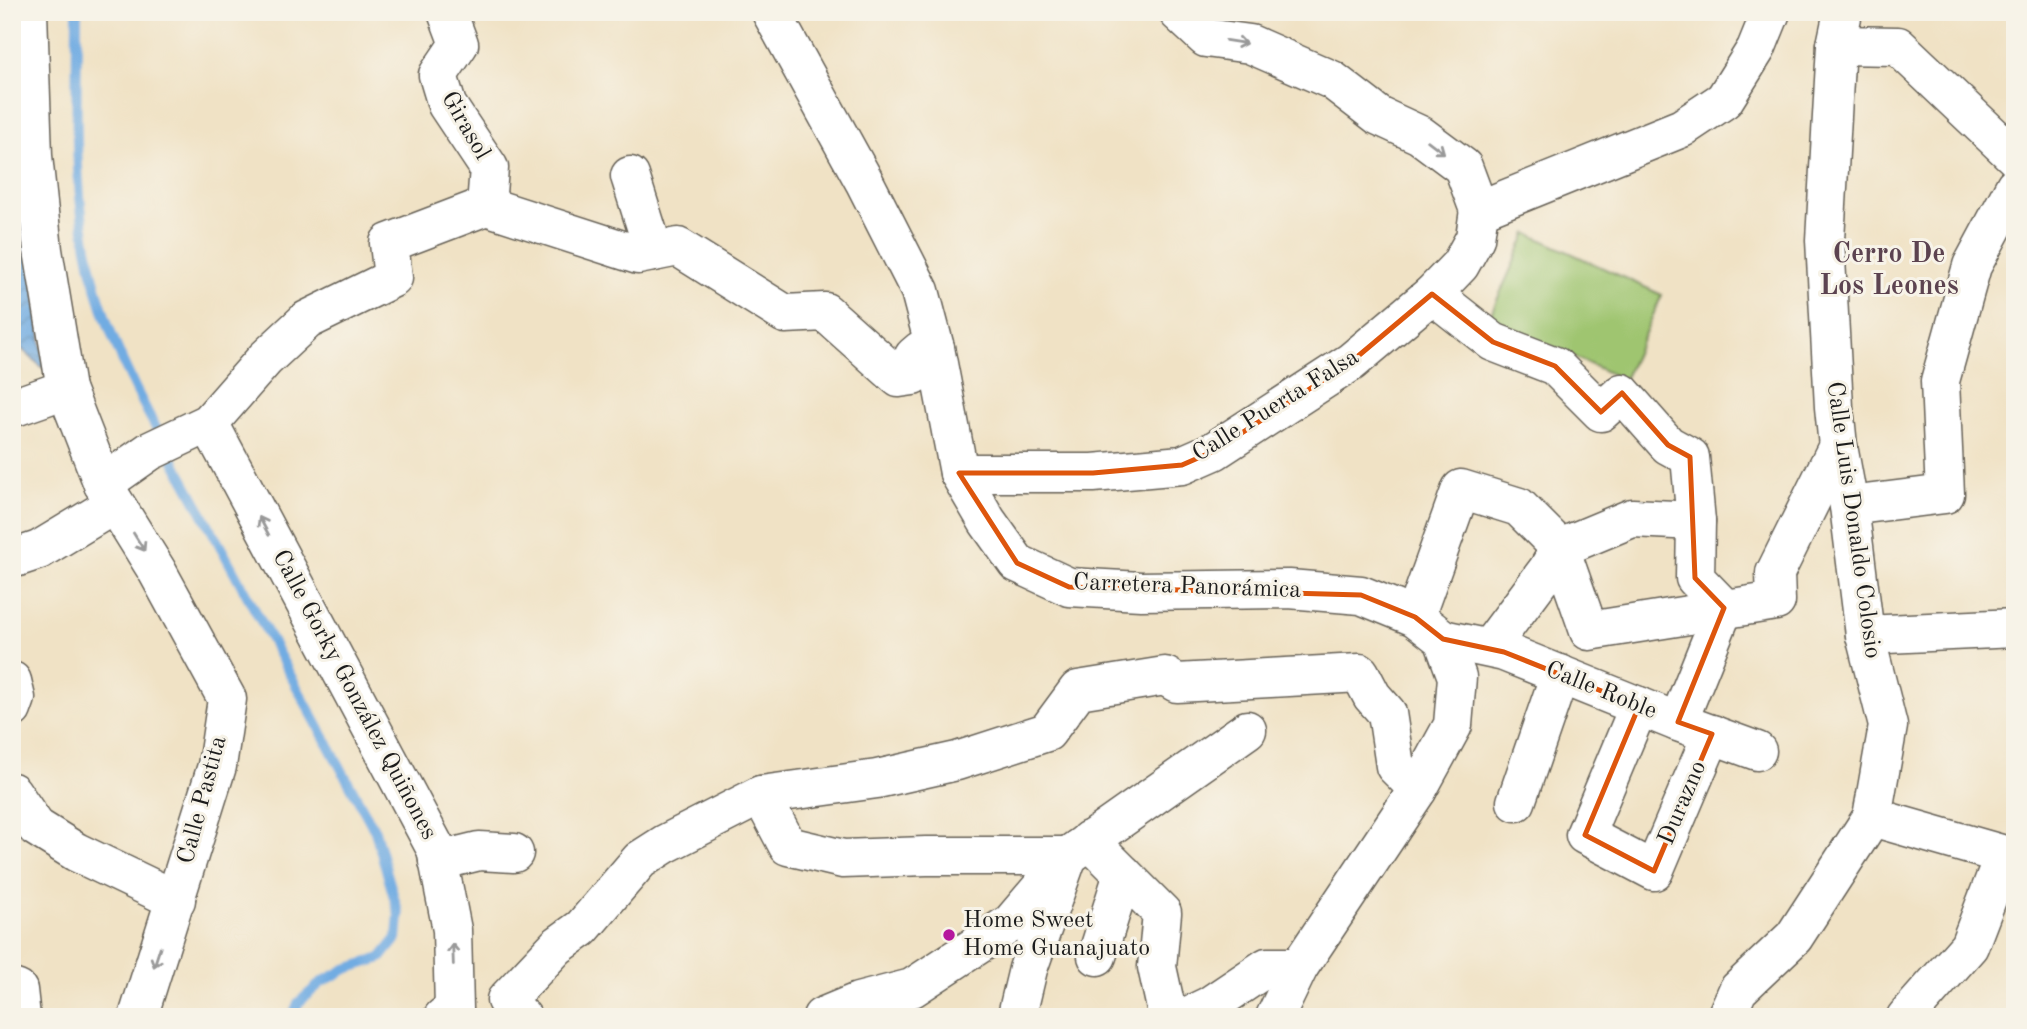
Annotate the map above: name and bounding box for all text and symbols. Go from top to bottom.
one-way arrow [1225,36,1247,49]
street label: Girasol [436,88,494,164]
one-way arrow [1426,140,1445,154]
district label: Cerro De Los Leones [1819,241,1959,301]
street label: Calle Puerta Falsa [1189,345,1363,467]
street label: Calle Luis Donaldo Colosio [1822,380,1884,660]
one-way arrow [257,516,270,537]
one-way arrow [132,532,146,552]
street label: Calle Gorky González Quiñones [267,546,441,844]
street label: Carretera Panorámica [1073,571,1302,603]
street label: Calle Roble [1542,658,1660,724]
street label: Calle Pastita [174,733,232,867]
street label: Durazno [1655,758,1711,848]
place label: Home Sweet Home Guanajuato [963,909,1150,961]
marker: Home Sweet Home Guanajuato [941,927,957,943]
one-way arrow [446,943,459,966]
one-way arrow [150,946,162,968]

